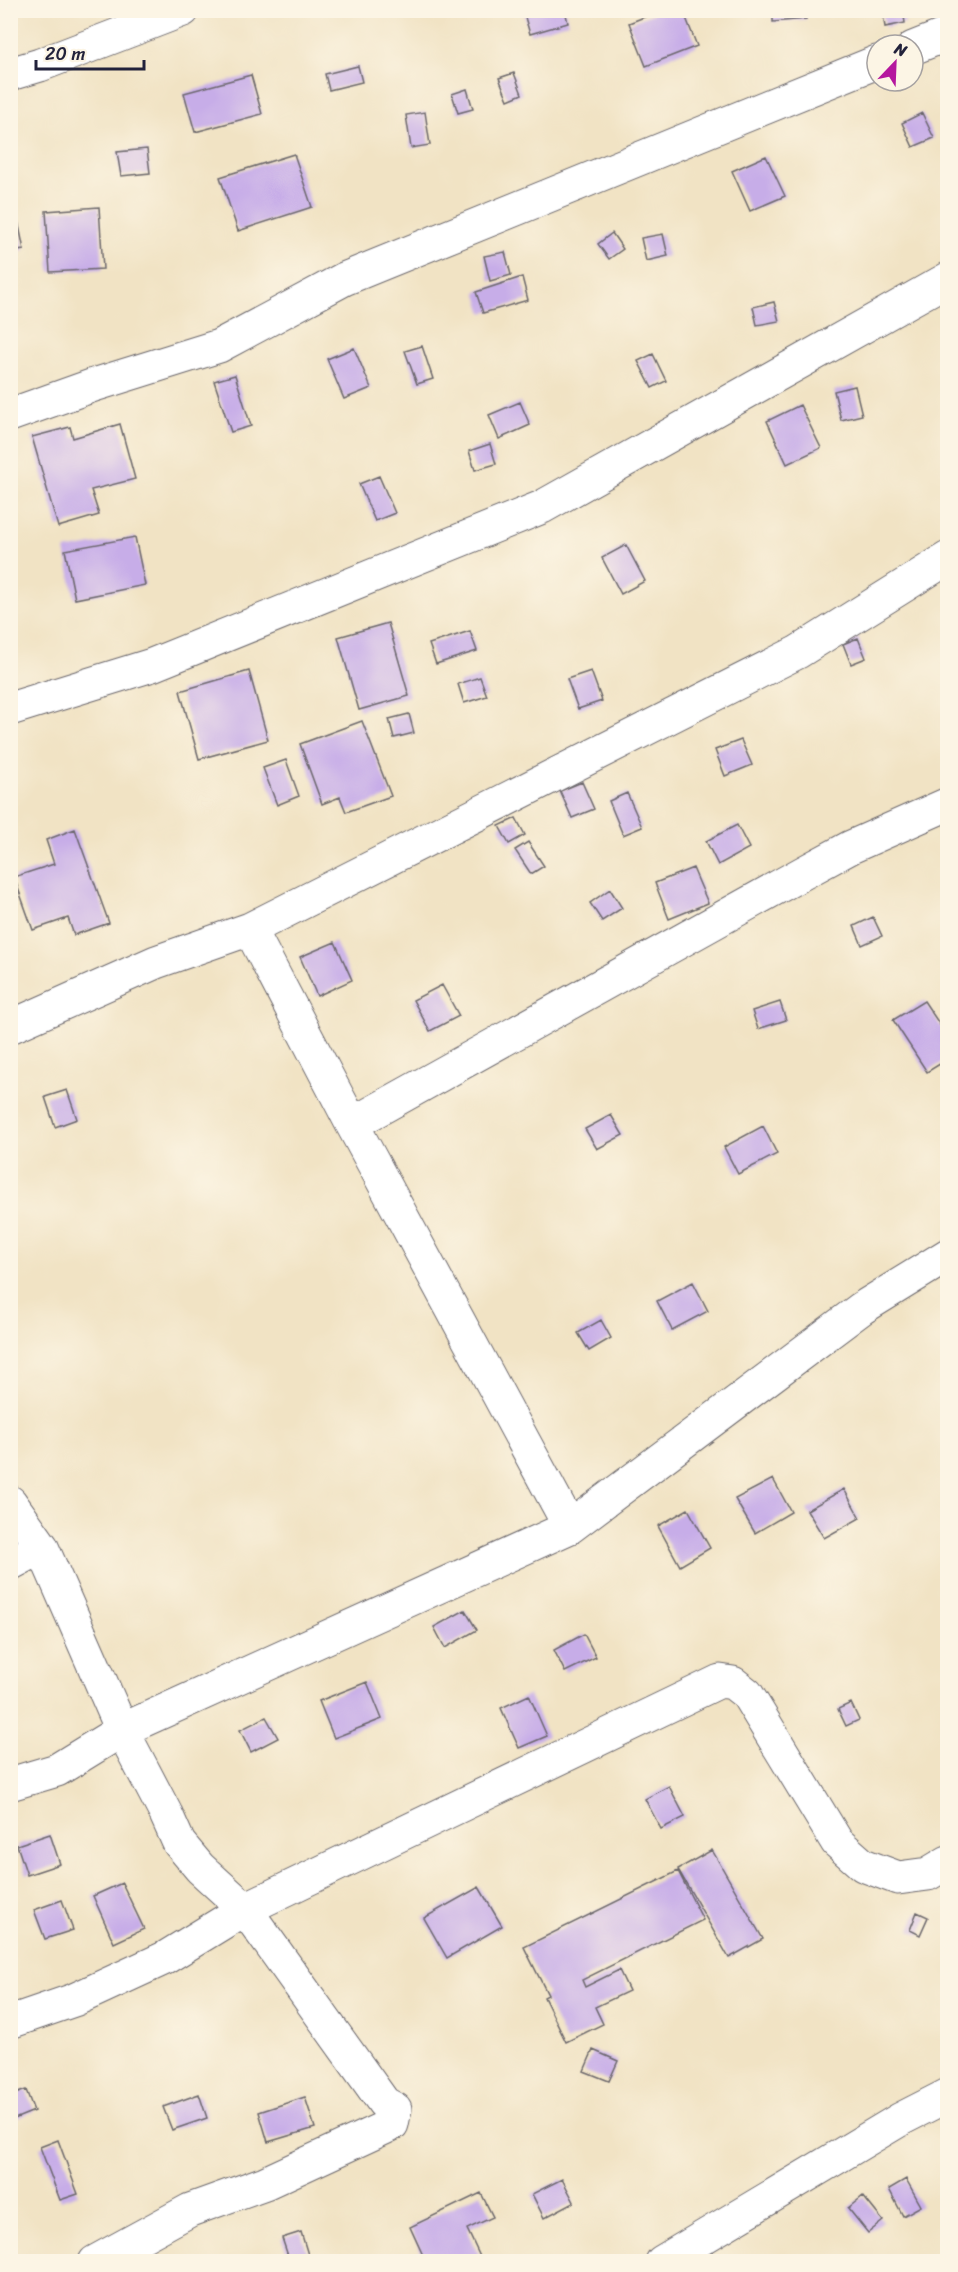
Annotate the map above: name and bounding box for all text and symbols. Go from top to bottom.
scale bar [36,33,144,71]
north arrow [865,33,925,93]
text: N [889,34,912,66]
text: 20 m [45,38,85,70]

